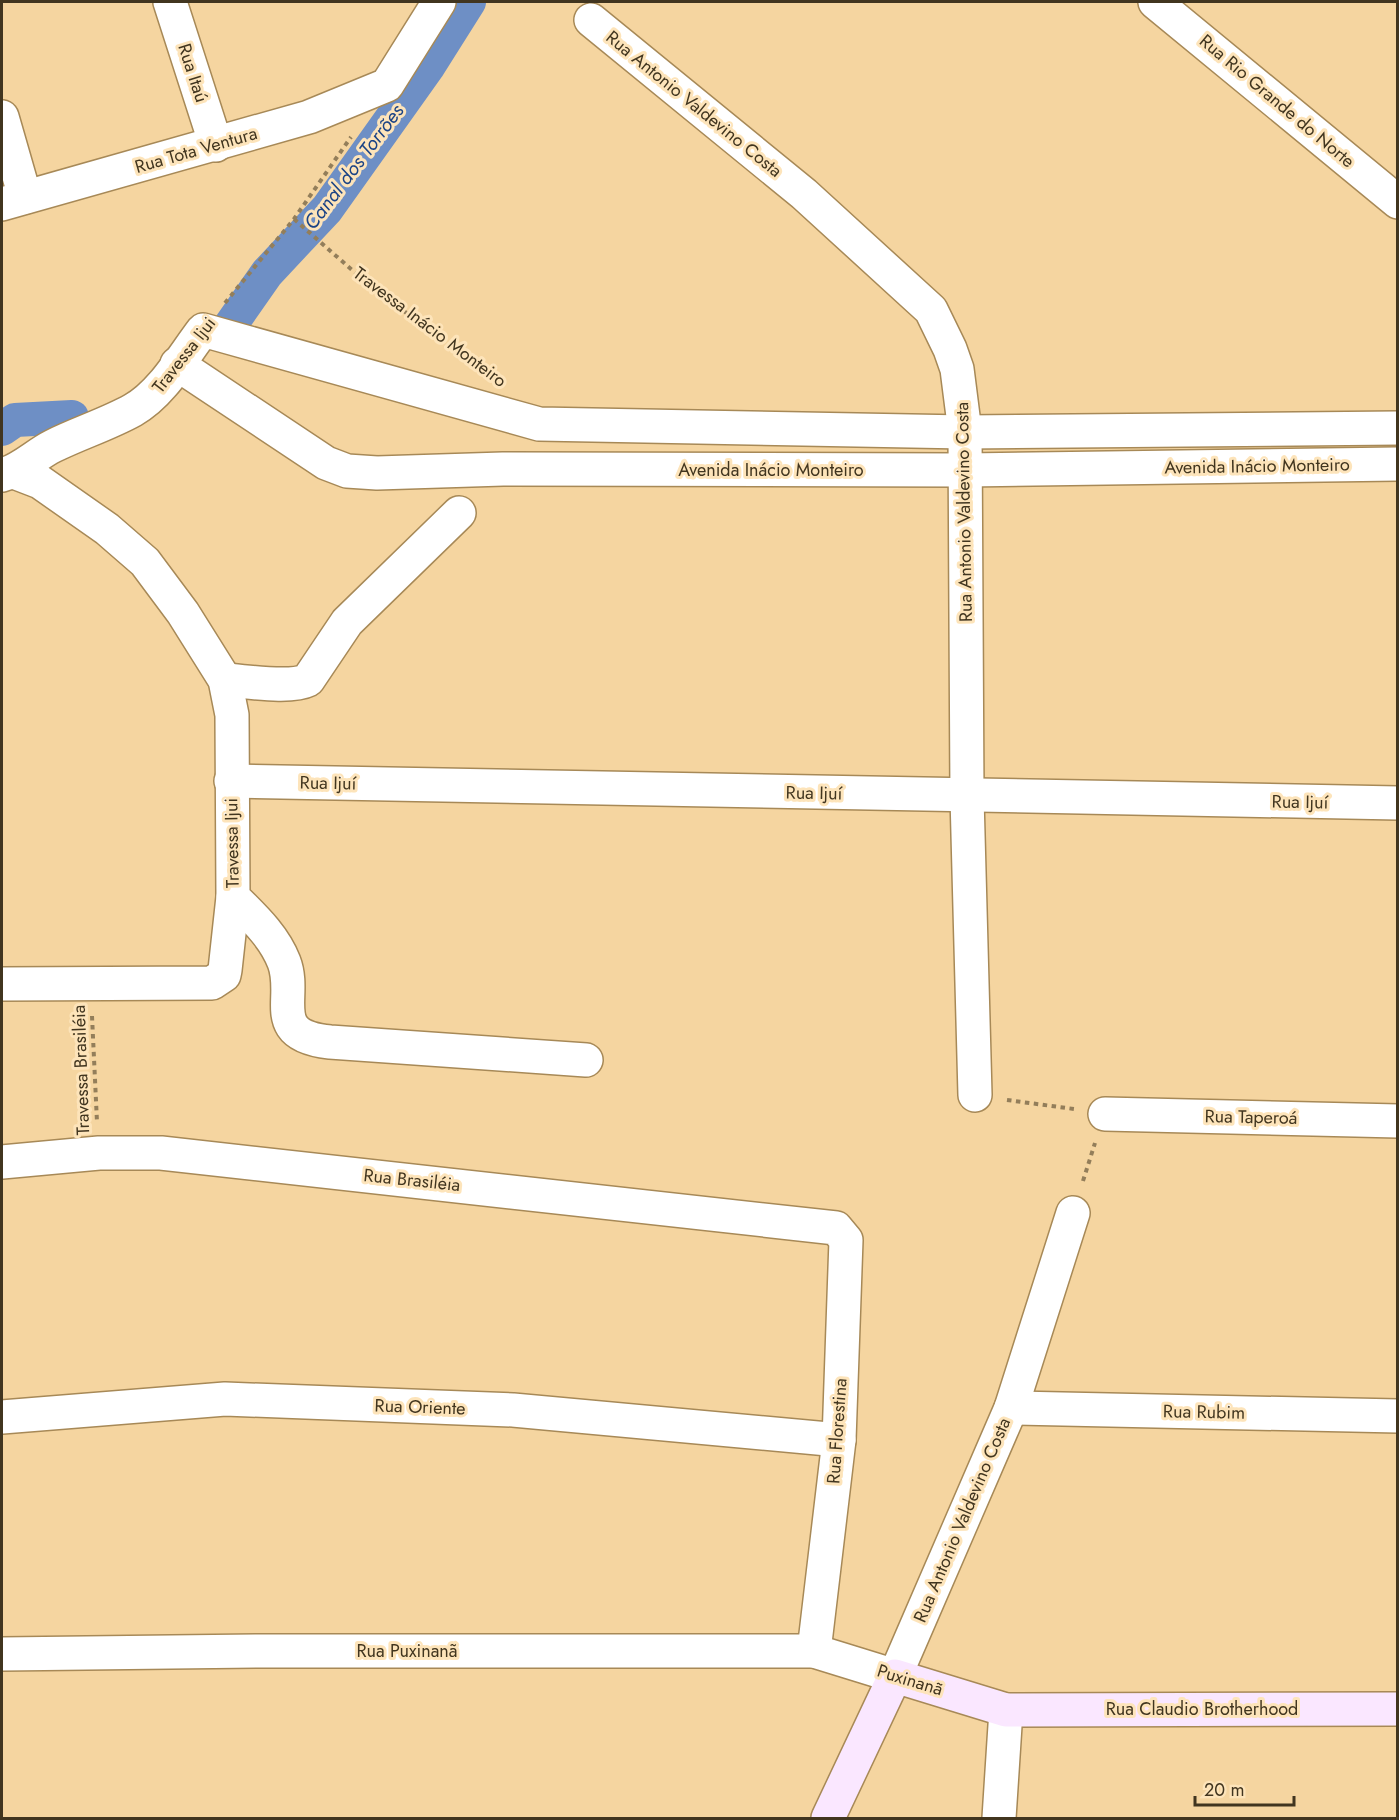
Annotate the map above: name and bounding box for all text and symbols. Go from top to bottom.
street label: Rua Antonio Valdevino Costa [600,25,788,183]
street label: Rua Rio Grande do Norte [1194,28,1360,174]
street label: Rua Itaú [171,40,215,106]
water label: Canal dos Torrões [297,98,411,236]
street label: Rua Tota Ventura [132,120,260,180]
street label: Travessa Inácio Monteiro [348,261,512,393]
street label: Travessa Ijui [146,311,222,399]
street label: Rua Antonio Valdevino Costa [949,402,979,622]
street label: Avenida Inácio Monteiro [1164,451,1350,481]
street label: Avenida Inácio Monteiro [678,457,864,483]
street label: Rua Ijuí [299,770,358,797]
street label: Rua Ijuí [785,780,844,807]
street label: Rua Ijuí [1271,789,1330,816]
street label: Travessa Ijui [218,798,246,888]
street label: Travessa Brasiléia [66,1004,96,1136]
street label: Rua Taperoá [1204,1103,1298,1131]
street label: Rua Brasiléia [362,1162,462,1198]
street label: Rua Florestina [820,1377,854,1485]
street label: Rua Oriente [374,1392,466,1422]
street label: Rua Rubim [1163,1398,1245,1426]
street label: Rua Antonio Valdevino Costa [907,1414,1017,1626]
street label: Rua Puxinanã [356,1638,458,1664]
street label: Puxinanã [874,1658,946,1702]
street label: Rua Claudio Brotherhood [1106,1696,1298,1722]
scale bar [1195,1769,1294,1807]
text: 20 m [1204,1777,1244,1803]

